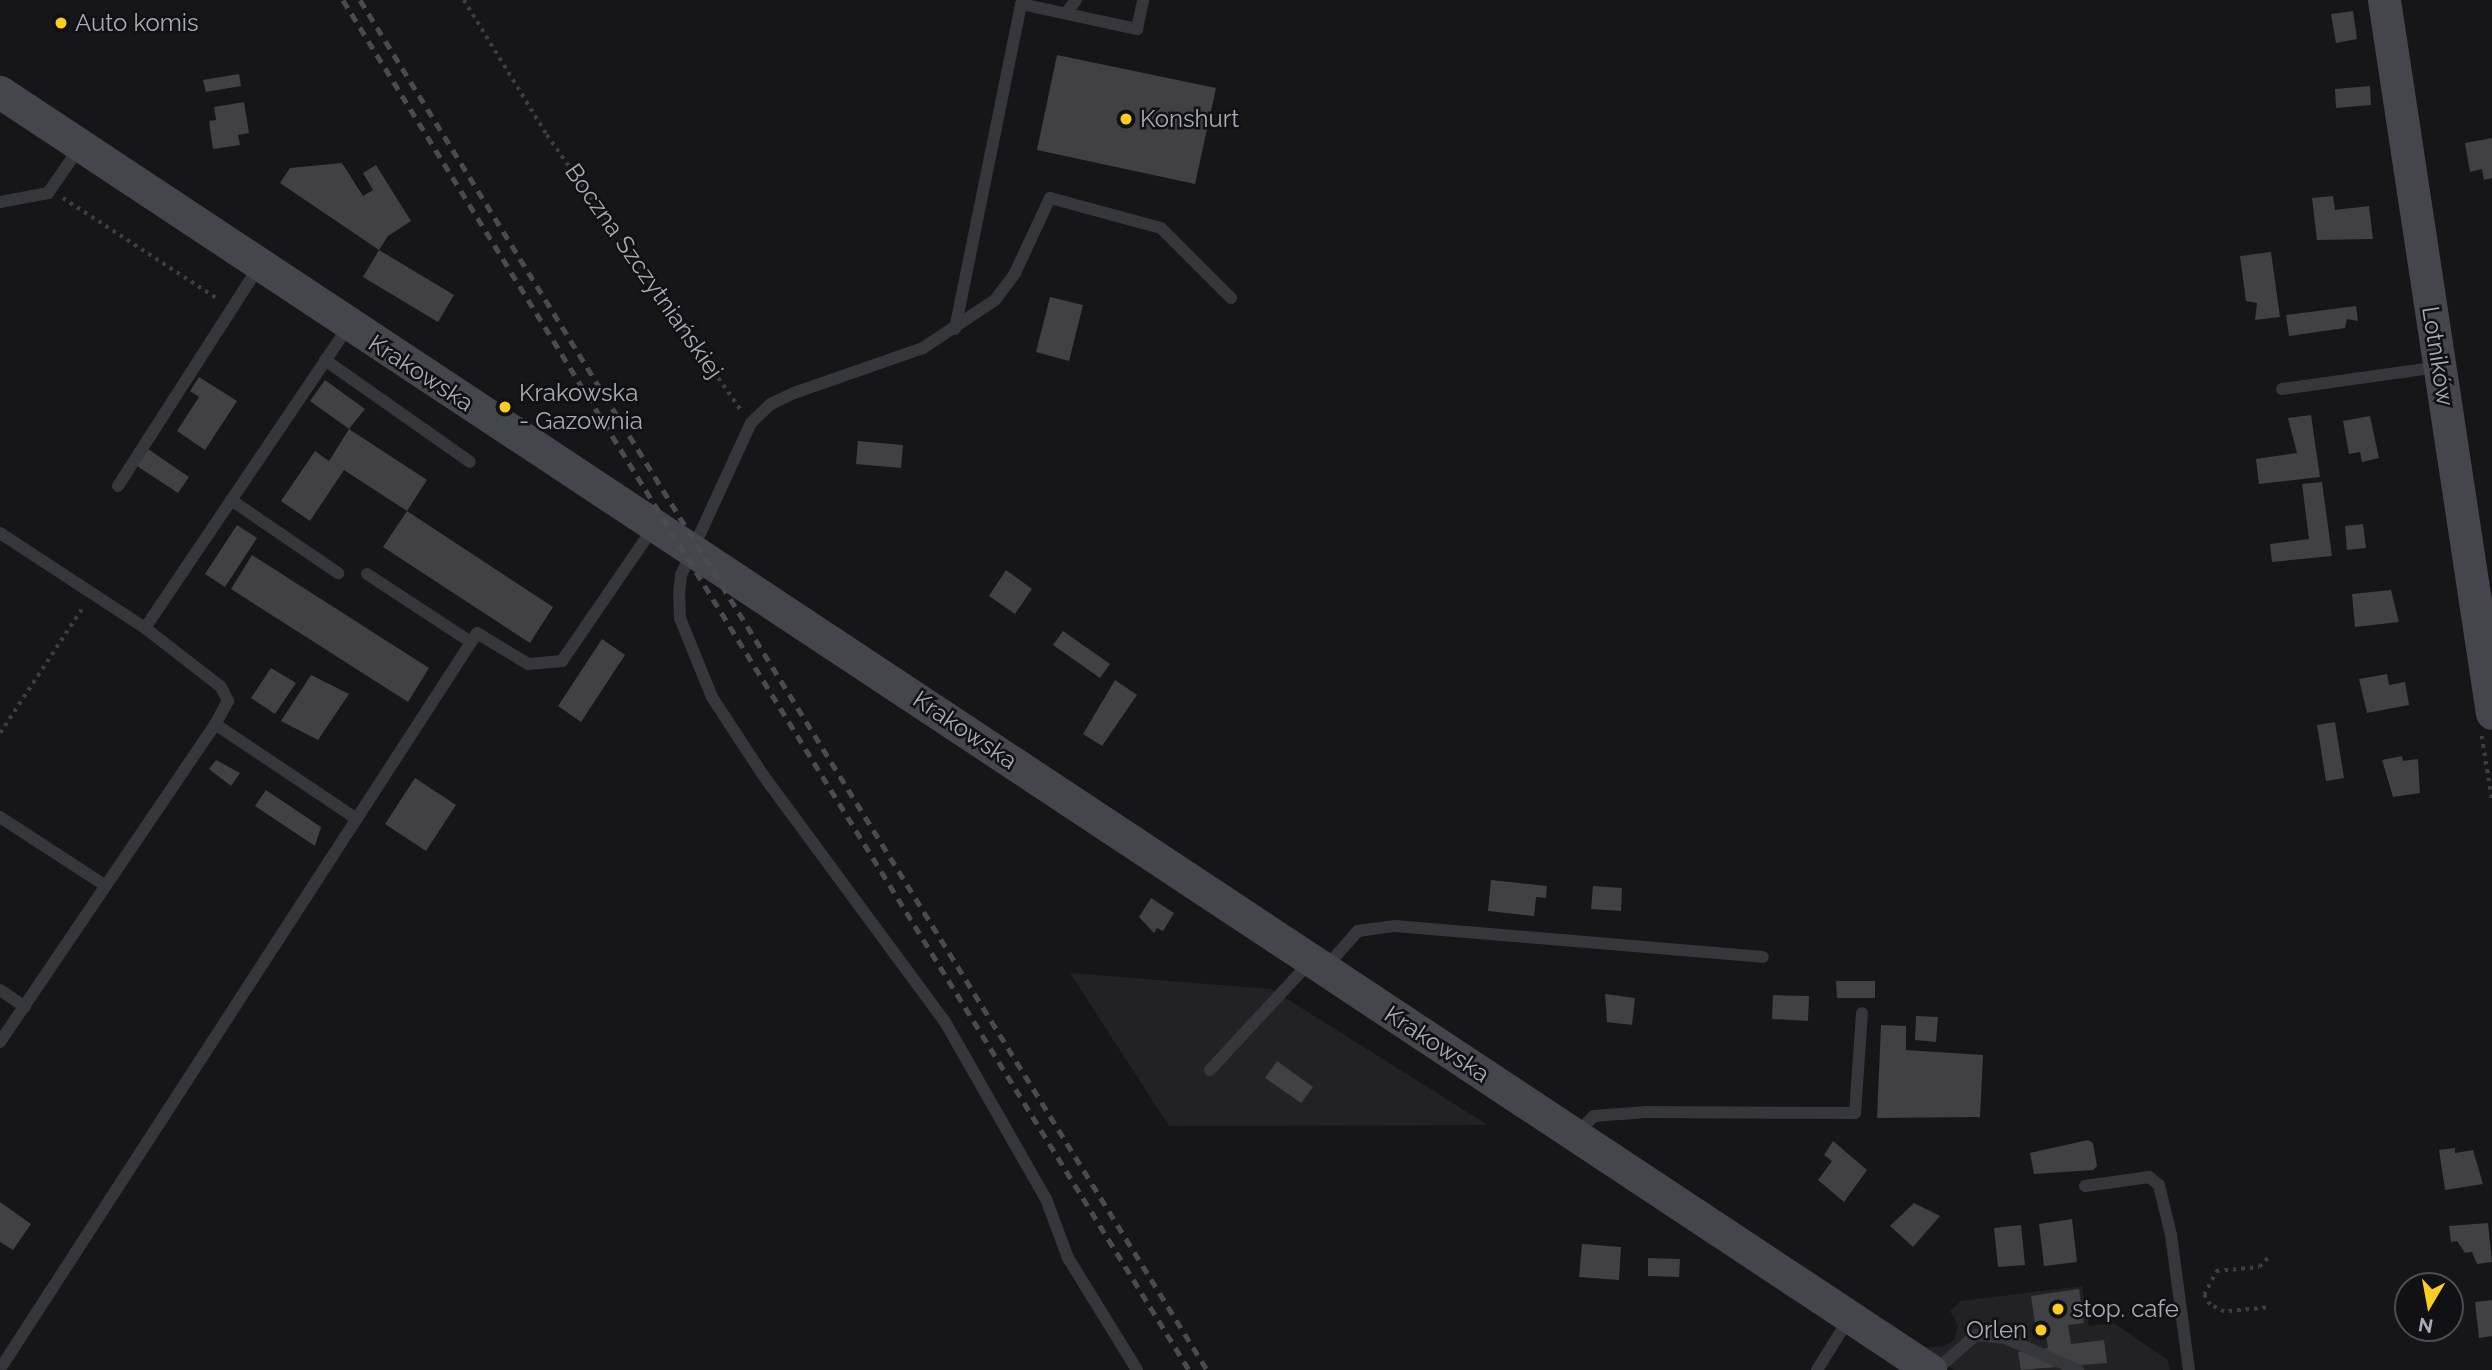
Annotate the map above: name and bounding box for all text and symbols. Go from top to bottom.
place label: Auto komis [75,9,199,37]
marker: Auto komis [53,15,69,31]
place label: Konshurt [1140,105,1239,133]
marker: Konshurt [1118,111,1134,127]
street label: Boczna Szczytniańskiej [559,158,729,384]
street label: Lotników [2416,304,2460,408]
street label: Krakowska [363,328,479,418]
place label: Krakowska - Gazownia [519,379,643,435]
marker: Krakowska - Gazownia [497,399,513,415]
street label: Krakowska [907,685,1023,775]
street label: Krakowska [1379,999,1495,1089]
north arrow [2394,1272,2464,1342]
place label: stop. cafe [2072,1295,2179,1323]
marker: stop. cafe [2050,1301,2066,1317]
text: N [2417,1314,2435,1338]
place label: Orlen [1966,1316,2027,1344]
marker: Orlen [2033,1322,2049,1338]

